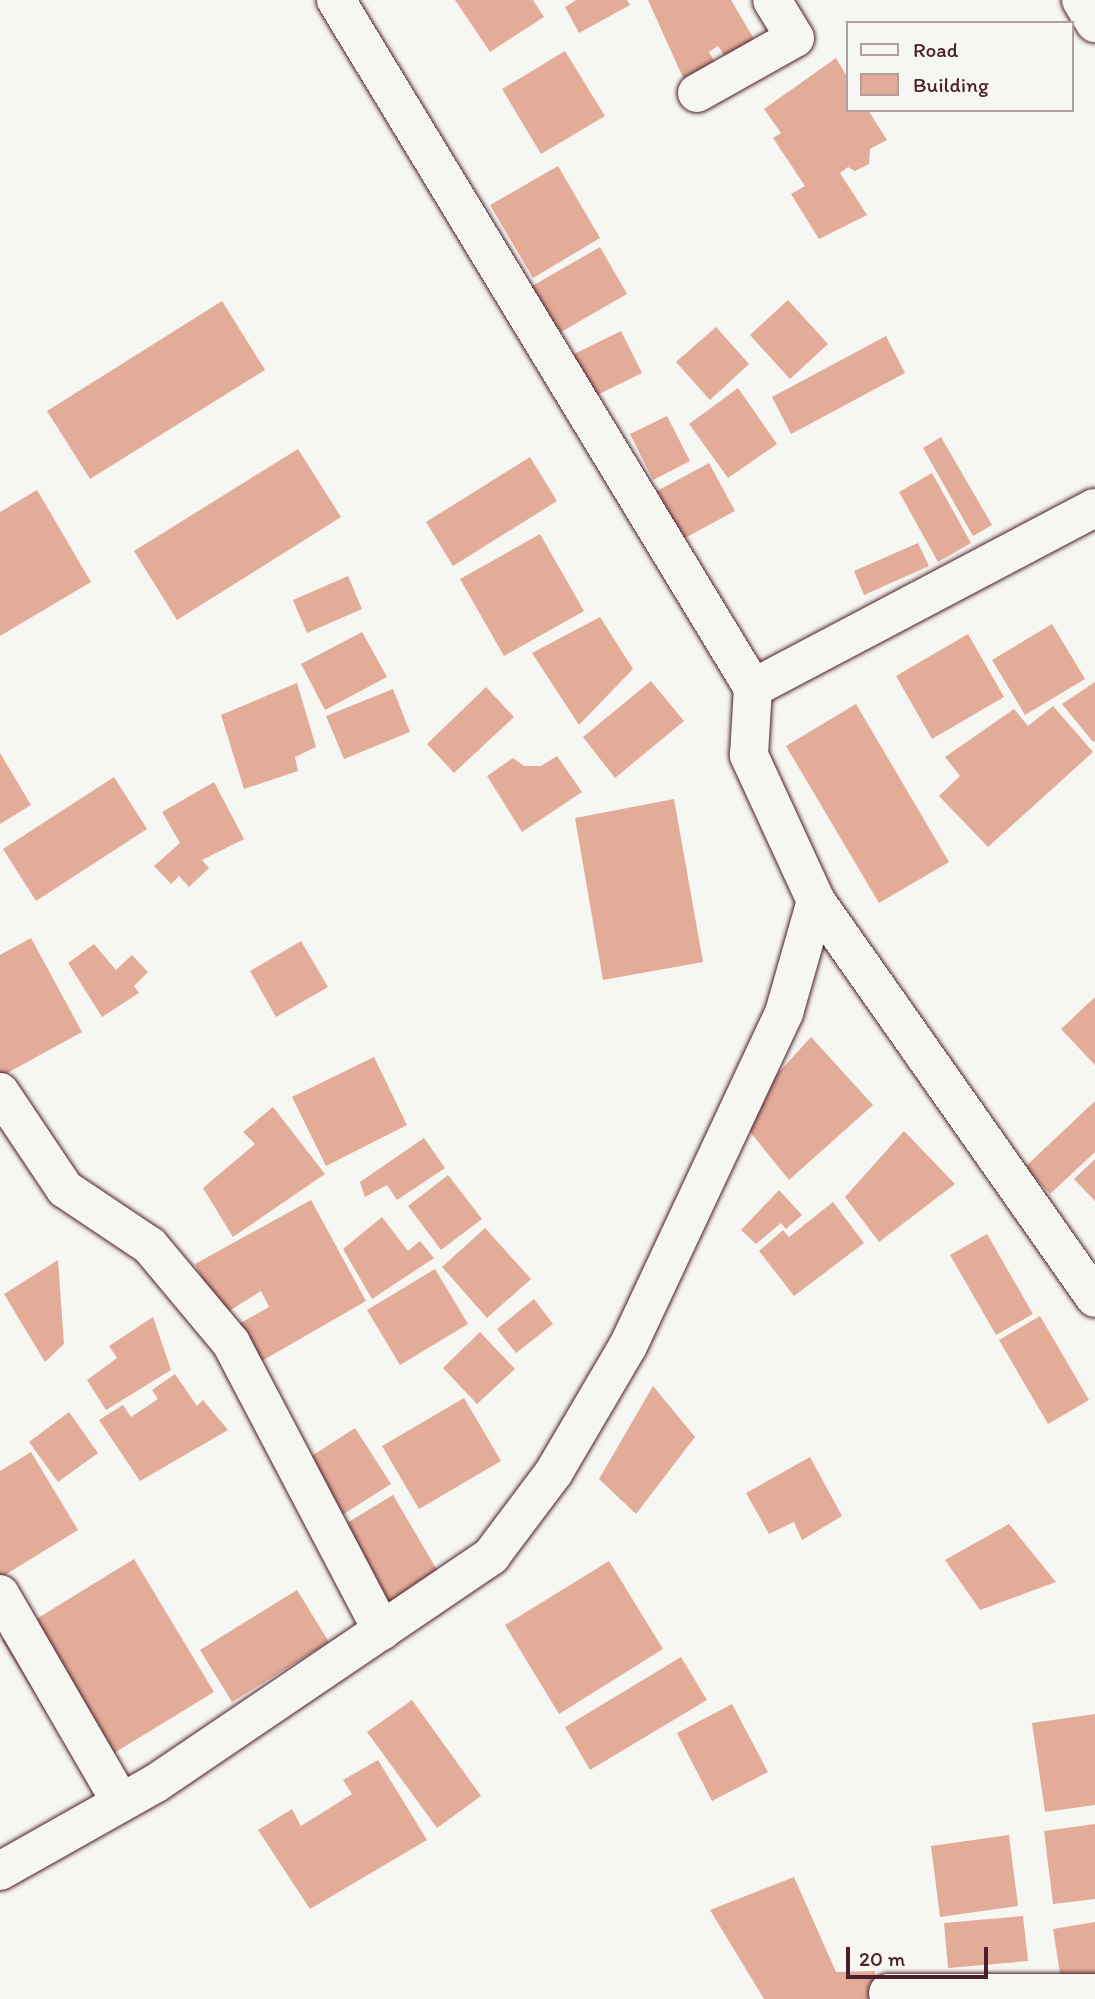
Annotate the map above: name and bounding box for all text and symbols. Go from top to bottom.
legend [846,21,1074,112]
text: Road [913,37,958,62]
text: Building [913,72,989,97]
scale bar [850,1932,992,1976]
text: 20 m [859,1946,905,1971]

